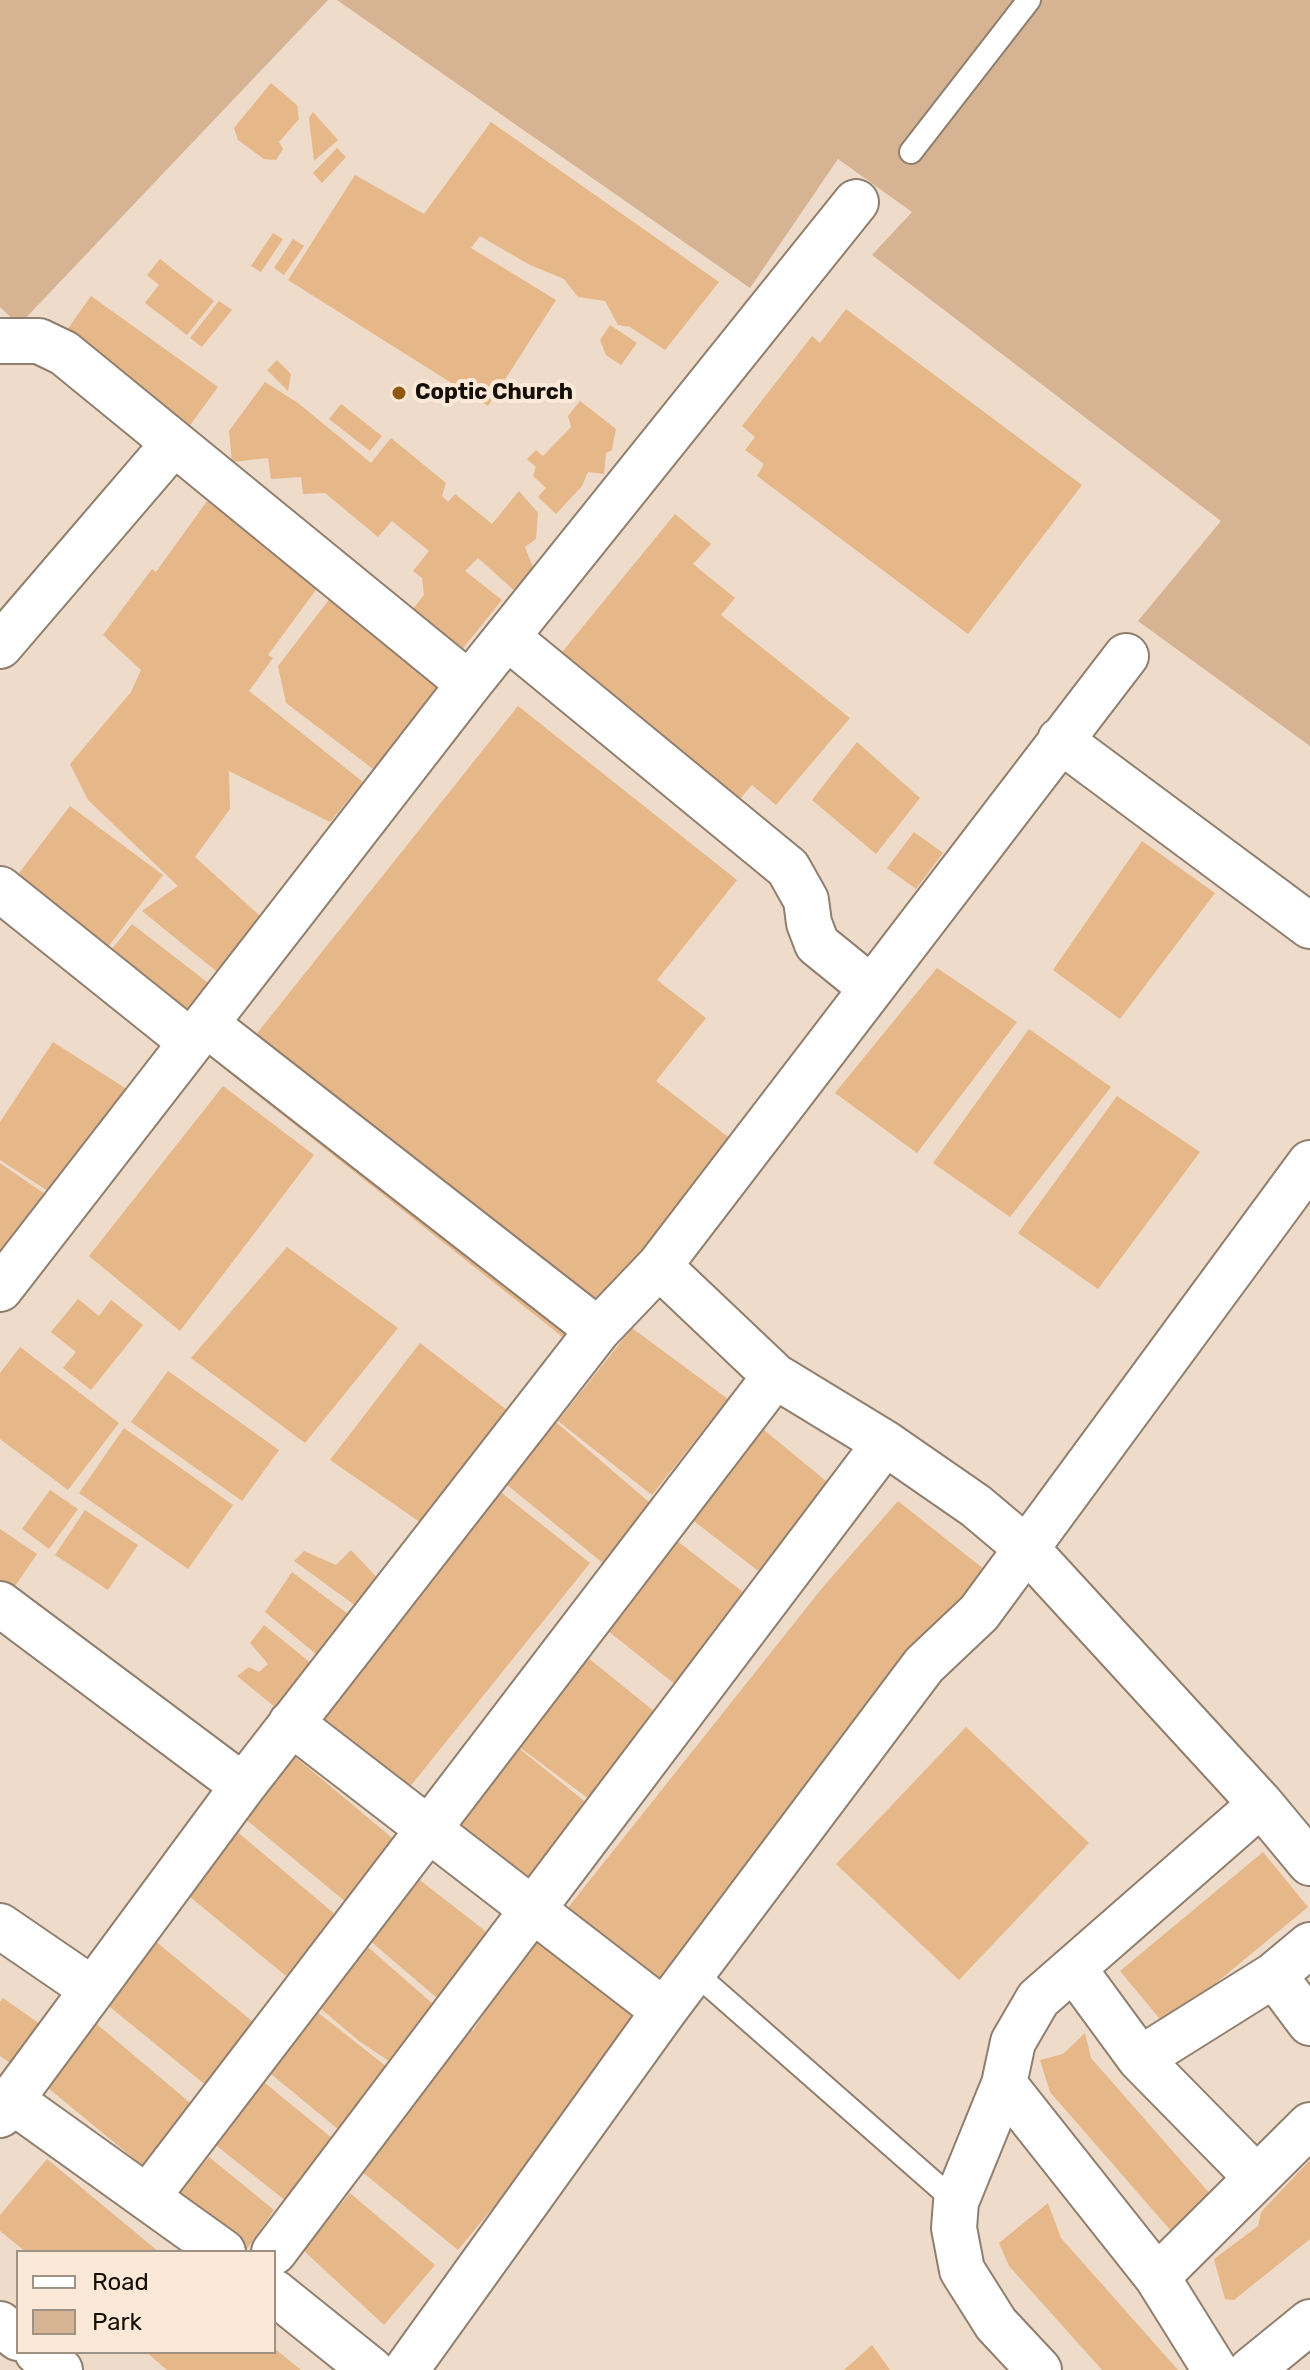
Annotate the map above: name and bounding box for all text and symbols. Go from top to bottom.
place label: Coptic Church [415,380,573,406]
marker: Coptic Church [390,384,408,402]
legend [16,2250,276,2354]
text: Road [92,2268,149,2296]
text: Park [92,2308,142,2336]

